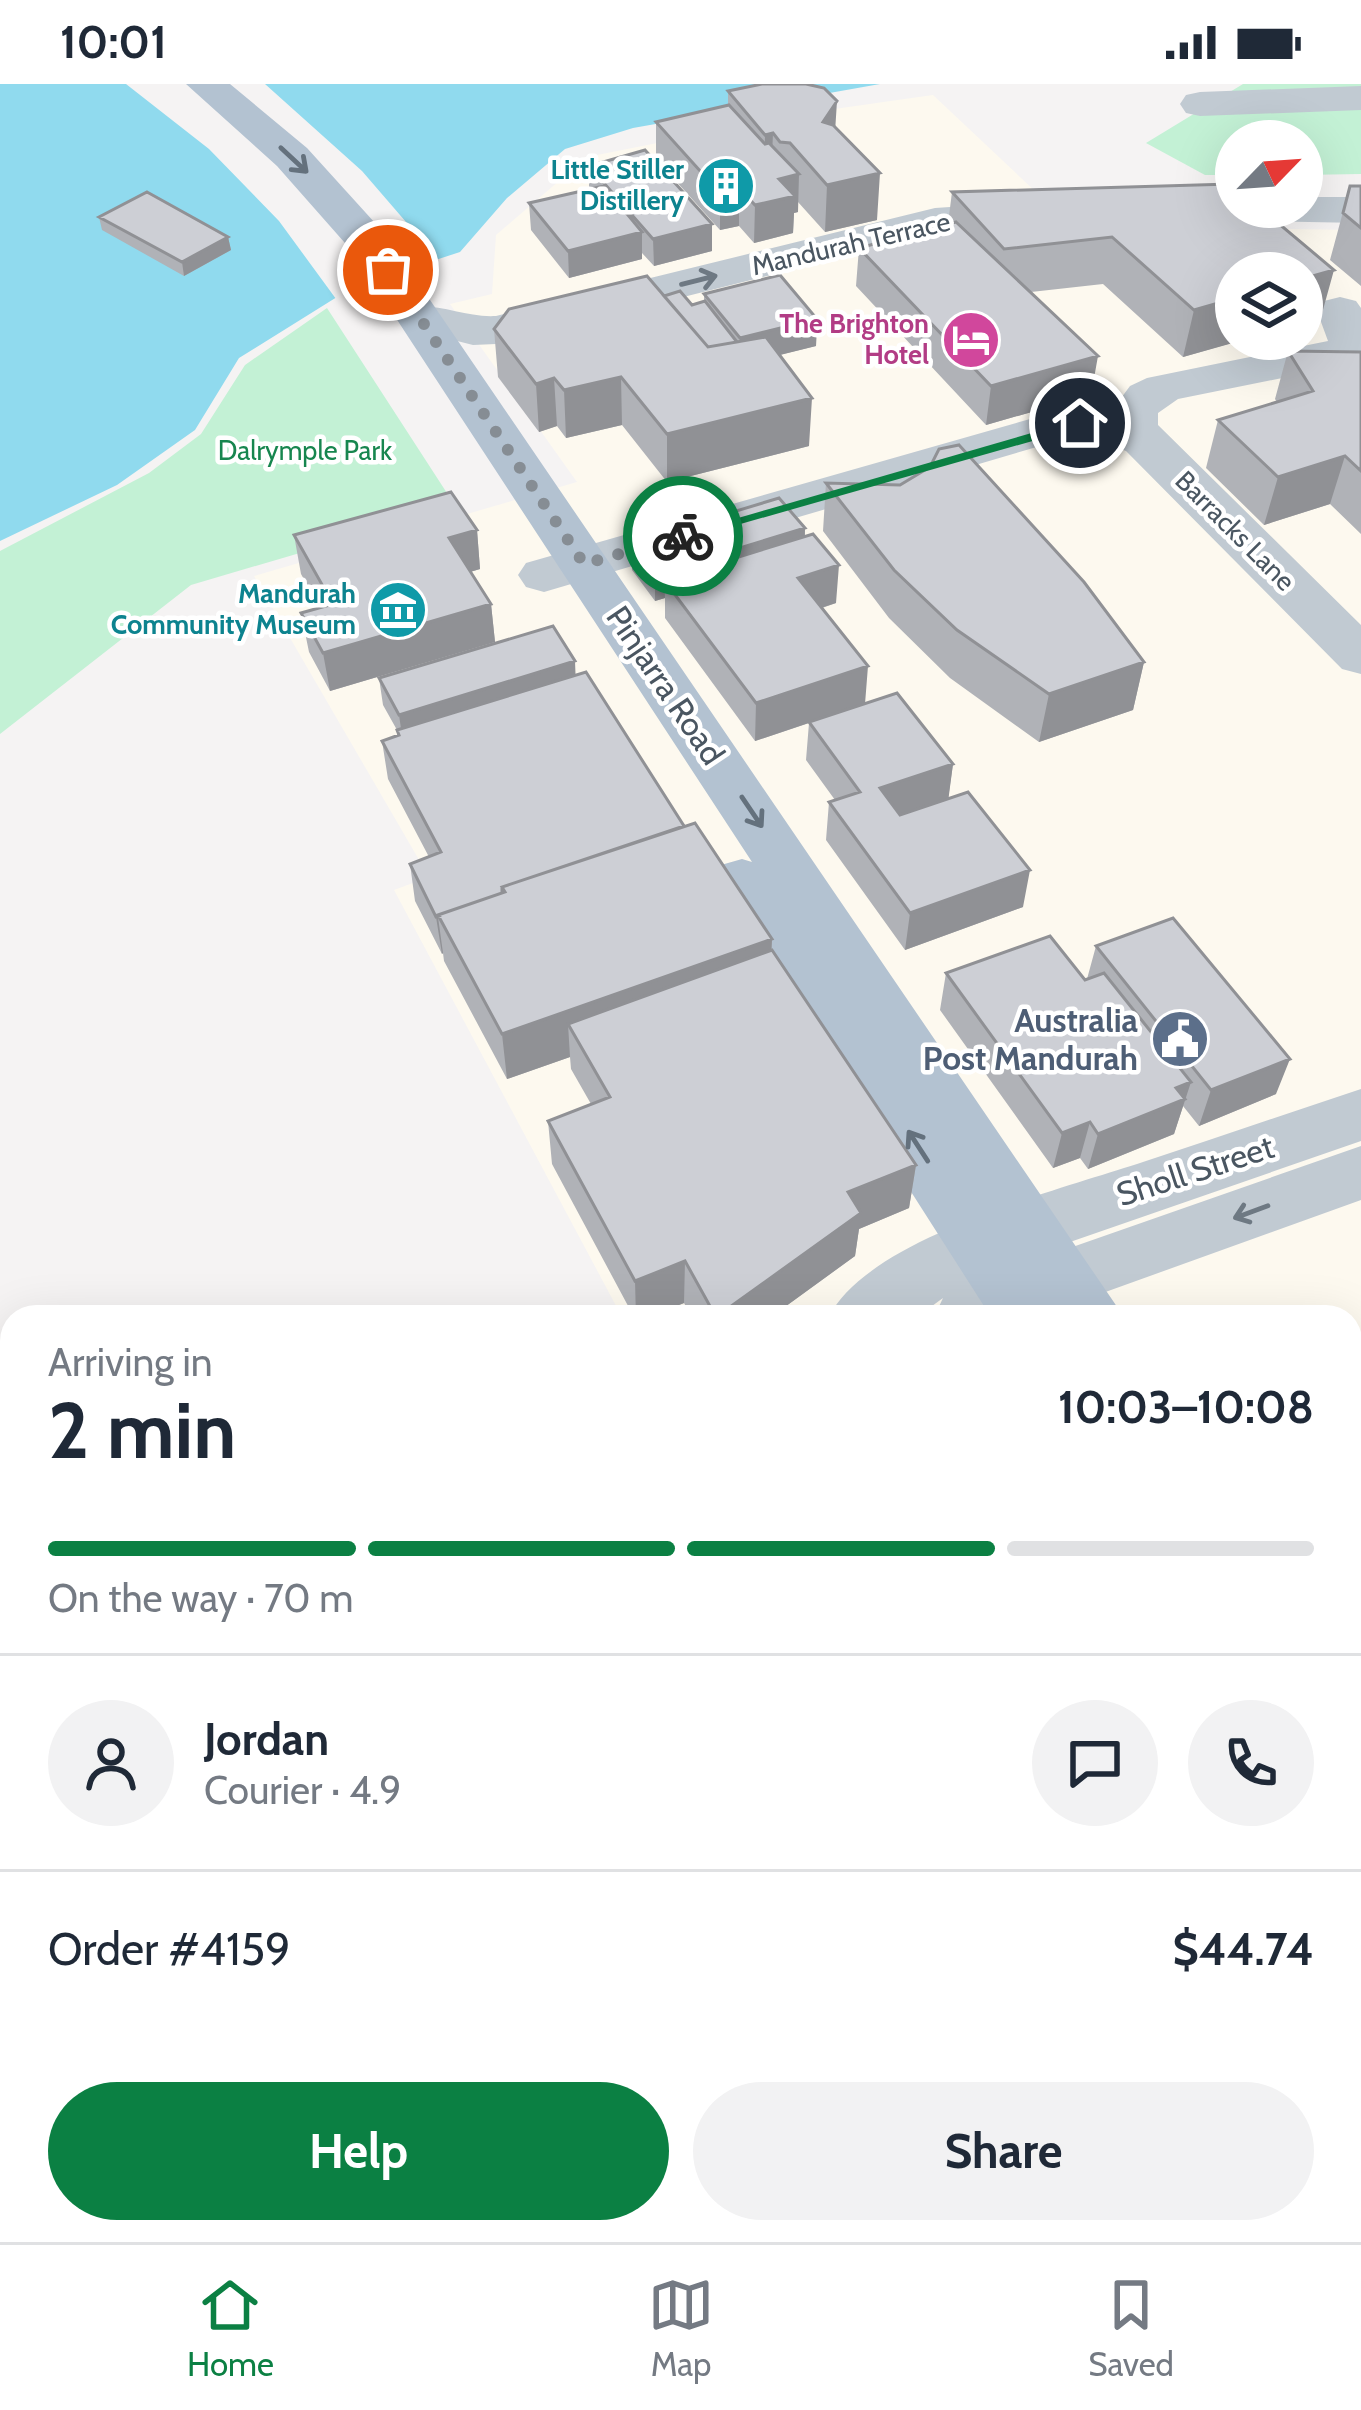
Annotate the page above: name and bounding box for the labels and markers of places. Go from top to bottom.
place label: Little Stiller Distillery [551,153,684,217]
building icon: Little Stiller Distillery [695,155,757,217]
pin [337,219,439,321]
place label: The Brighton Hotel [779,307,929,371]
hotel icon: The Brighton Hotel [940,309,1002,371]
pin [1029,372,1131,474]
place label: Mandurah Community Museum [111,577,356,641]
museum icon: Mandurah Community Museum [367,579,429,641]
place label: Australia Post Mandurah [923,1000,1139,1078]
public building icon: Australia Post Mandurah [1149,1008,1211,1070]

